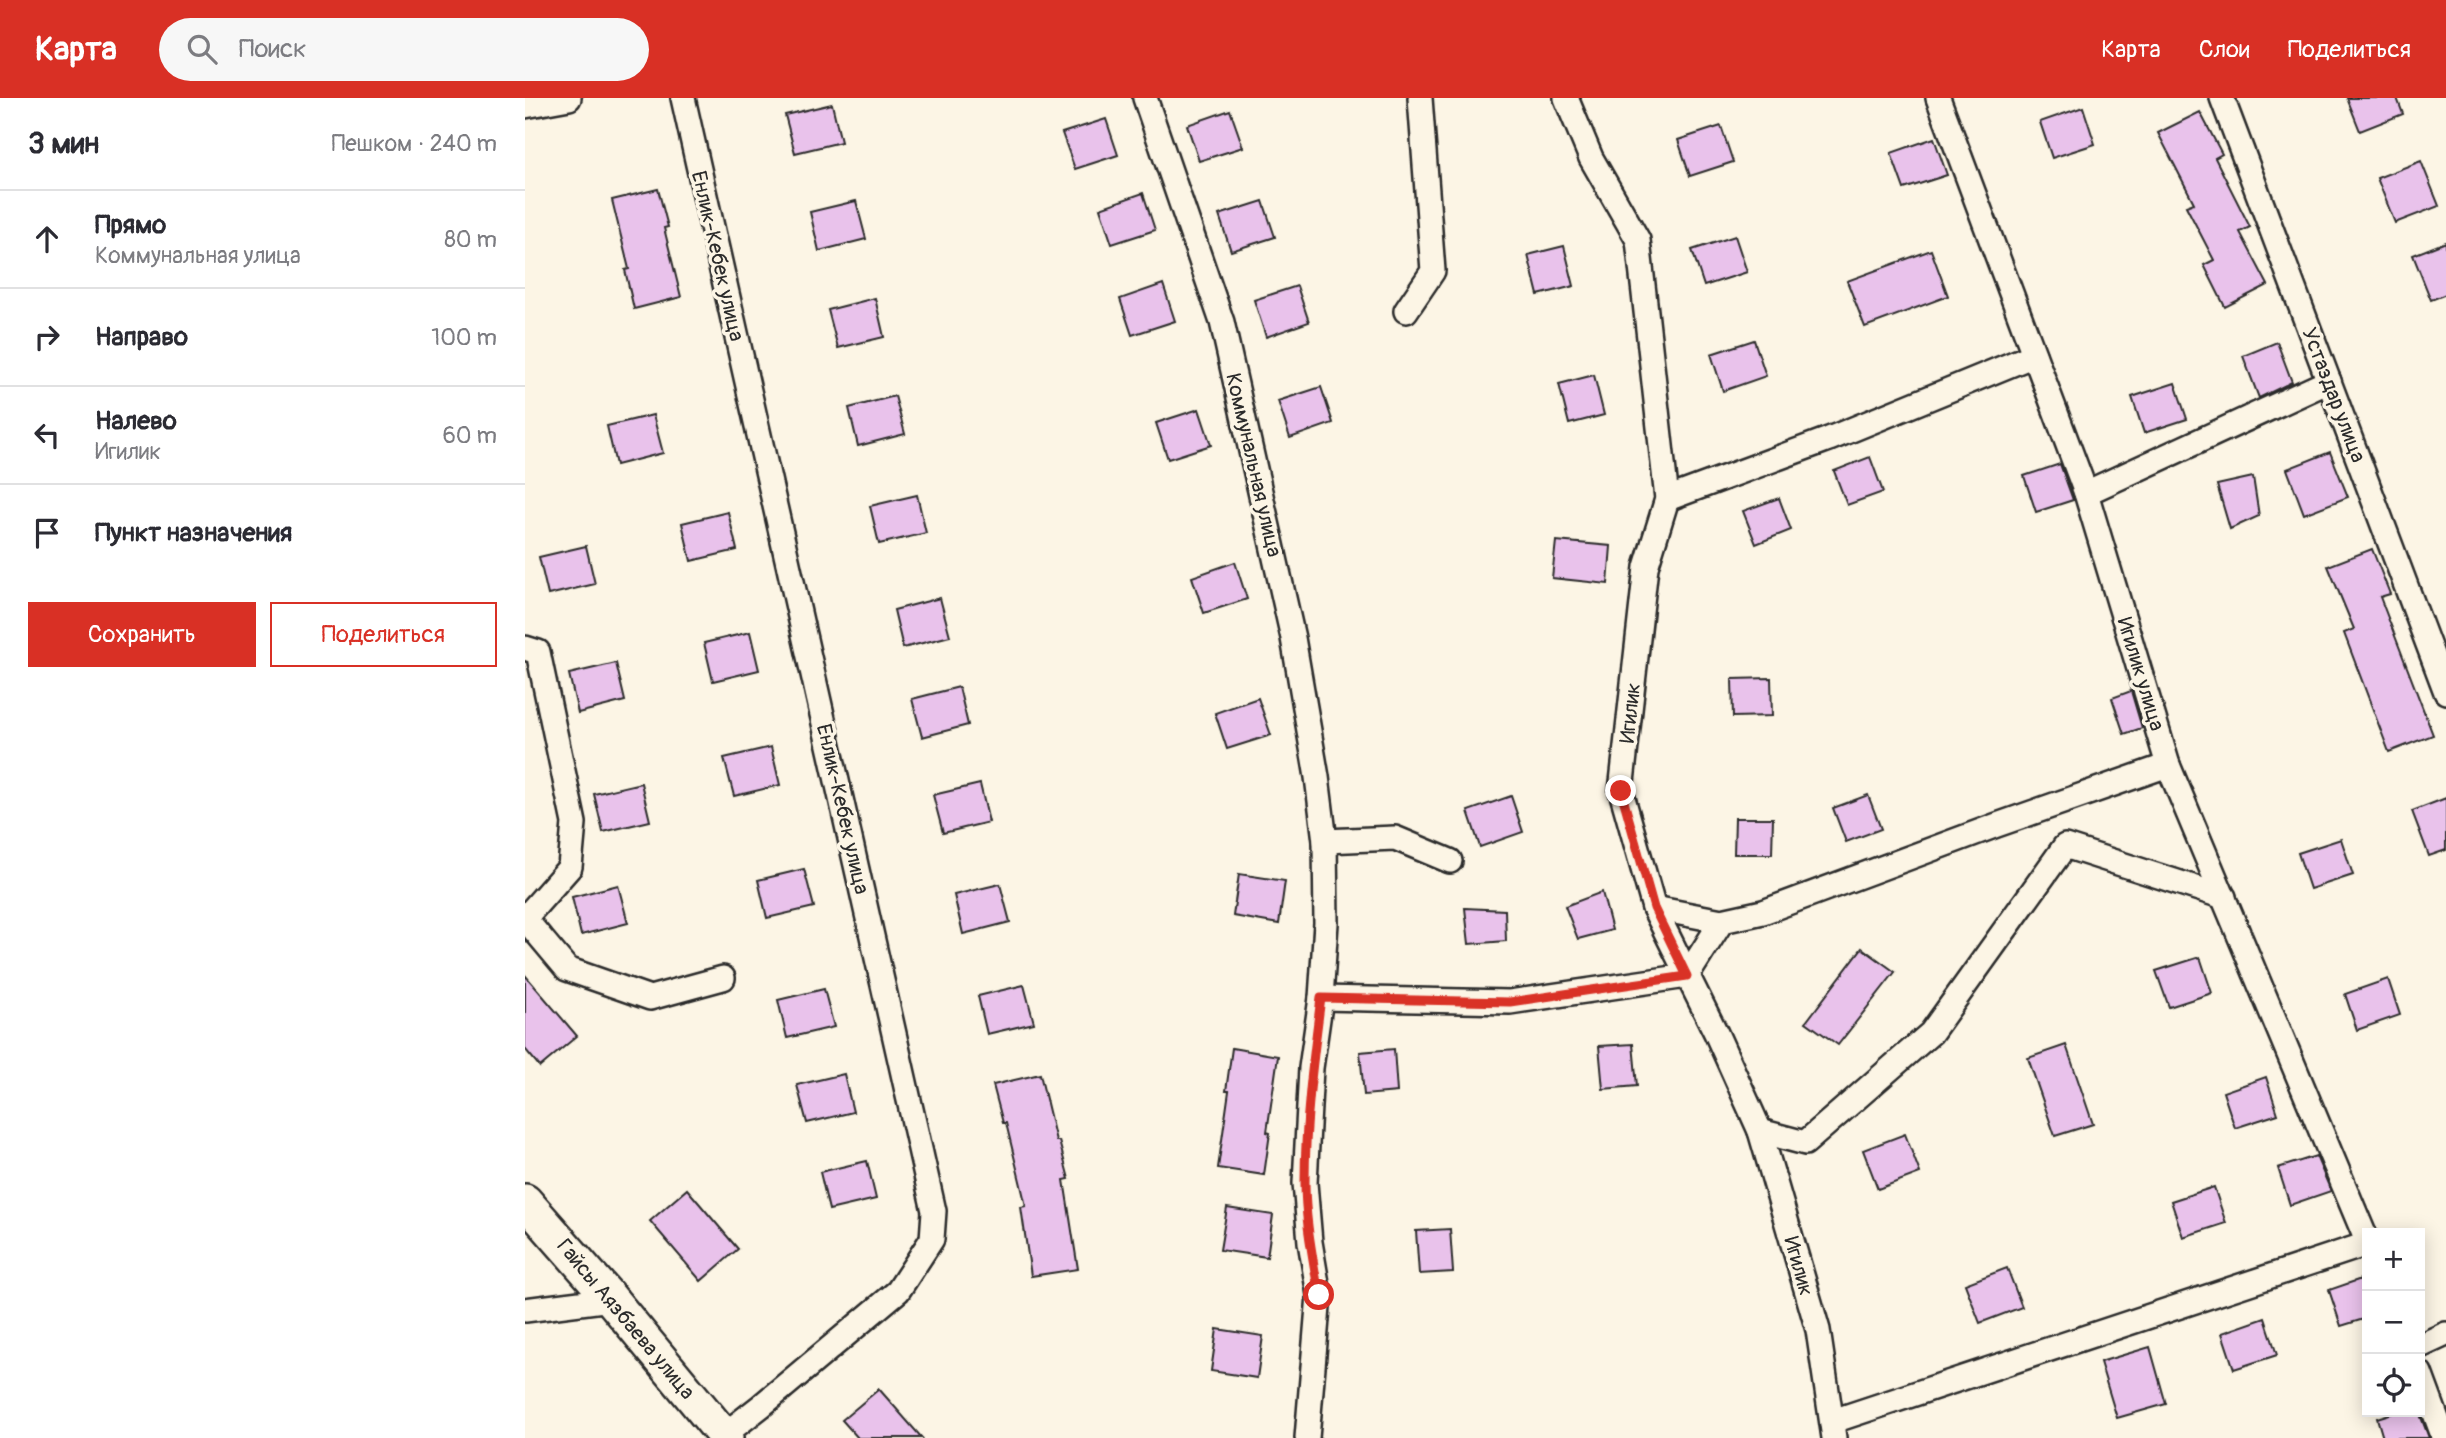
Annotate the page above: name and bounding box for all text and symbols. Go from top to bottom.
search box [159,18,649,81]
text: Карта [35,29,117,70]
icon: search [183,30,221,68]
text: Поиск [239,33,307,65]
text: Карта [2101,35,2161,64]
text: Слои [2199,35,2250,64]
text: Поделиться [2288,35,2411,64]
text: 3 мин [28,125,99,162]
text: Пешком · 240 m [331,129,497,158]
street label: Енлик-Кебек улица [685,168,750,344]
text: Прямо [95,209,166,241]
icon: ahead [28,220,66,258]
text: 80 m [444,225,497,254]
text: Коммунальная улица [95,241,301,270]
icon: right [28,318,66,356]
text: Направо [95,321,188,353]
text: 100 m [431,323,497,352]
street label: Устаздар улица [2295,324,2372,466]
street label: Коммунальная улица [1219,371,1288,560]
text: Налево [95,405,177,437]
icon: left [28,416,66,454]
text: 60 m [442,421,497,450]
text: Игилик [95,437,161,466]
icon: arrive [28,514,66,552]
text: Пункт назначения [95,517,292,549]
button: Сохранить [28,602,256,667]
button: Поделиться [270,602,497,667]
street label: Игилик улица [2110,614,2171,734]
street label: Игилик [1614,681,1647,744]
street label: Енлик-Кебек улица [810,721,875,897]
route end [1605,775,1636,806]
map controls [2362,1228,2425,1417]
button: + [2362,1228,2425,1291]
street label: Игилик [1777,1233,1820,1299]
street label: Гайсы Аязбаева улица [551,1234,701,1405]
route start [1303,1279,1334,1310]
button: − [2362,1291,2425,1354]
button: locate [2362,1354,2425,1417]

